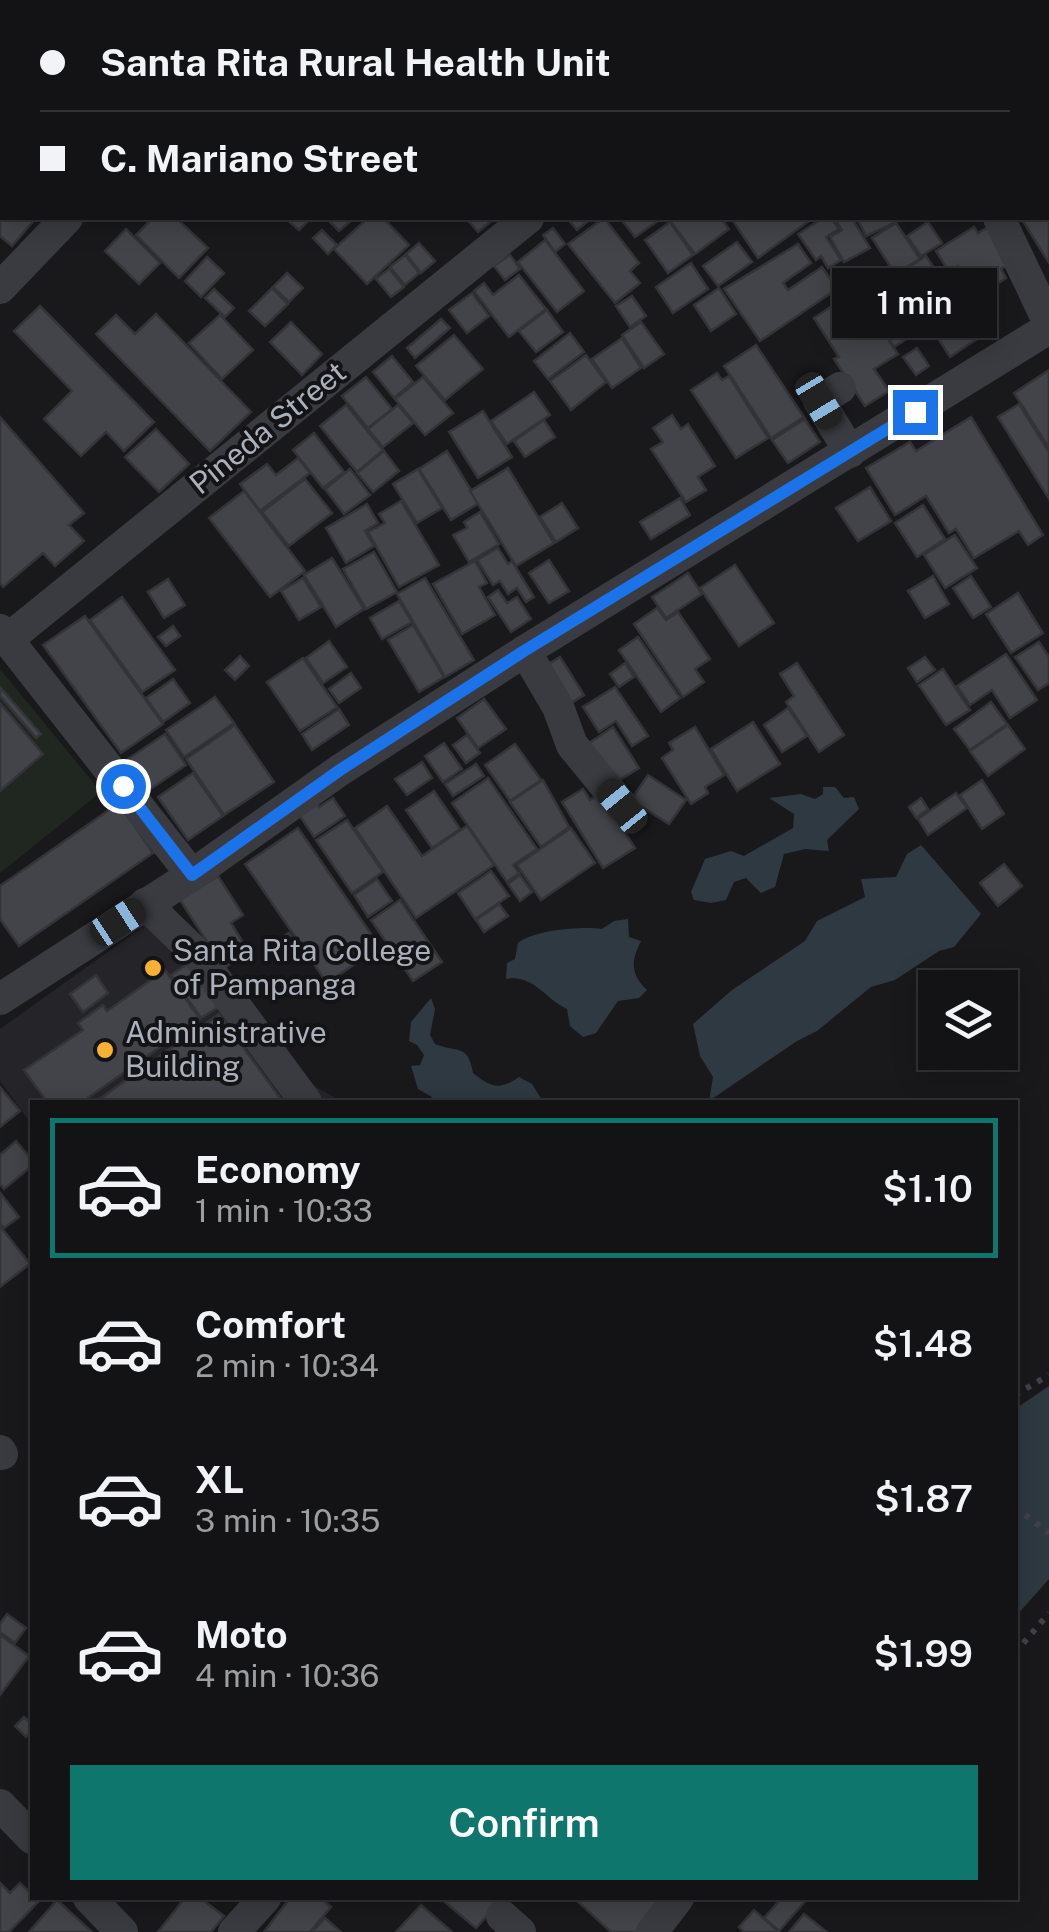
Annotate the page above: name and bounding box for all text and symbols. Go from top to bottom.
text: Santa Rita Rural Health Unit [100,40,610,85]
text: C. Mariano Street [100,136,419,181]
callout: 1 min [832,267,998,337]
text: 1 min [876,284,953,321]
street label: Pineda Street [182,353,353,501]
car [791,368,847,434]
route end [893,390,938,435]
route start [101,764,146,809]
car [591,773,653,839]
car [85,893,151,951]
place label: Santa Rita College of Pampanga [173,932,431,1002]
marker: Santa Rita College of Pampanga [142,957,164,979]
map controls [918,970,1018,1070]
button: layers [918,970,1018,1070]
place label: Administrative Building [125,1014,327,1084]
marker: Administrative Building [94,1039,116,1061]
icon: car [75,1143,165,1233]
text: Economy [195,1147,361,1192]
text: $1.10 [882,1166,973,1211]
text: 1 min · 10:33 [195,1192,373,1229]
icon: car [75,1298,165,1388]
text: Comfort [195,1302,346,1347]
text: $1.48 [873,1321,973,1366]
text: 2 min · 10:34 [195,1347,379,1384]
icon: car [75,1453,165,1543]
text: XL [195,1457,244,1502]
text: $1.87 [874,1476,973,1521]
text: 3 min · 10:35 [195,1502,380,1539]
icon: car [75,1608,165,1698]
text: Moto [195,1612,288,1657]
text: $1.99 [873,1631,973,1676]
text: 4 min · 10:36 [195,1657,380,1694]
button: Confirm [70,1765,978,1880]

